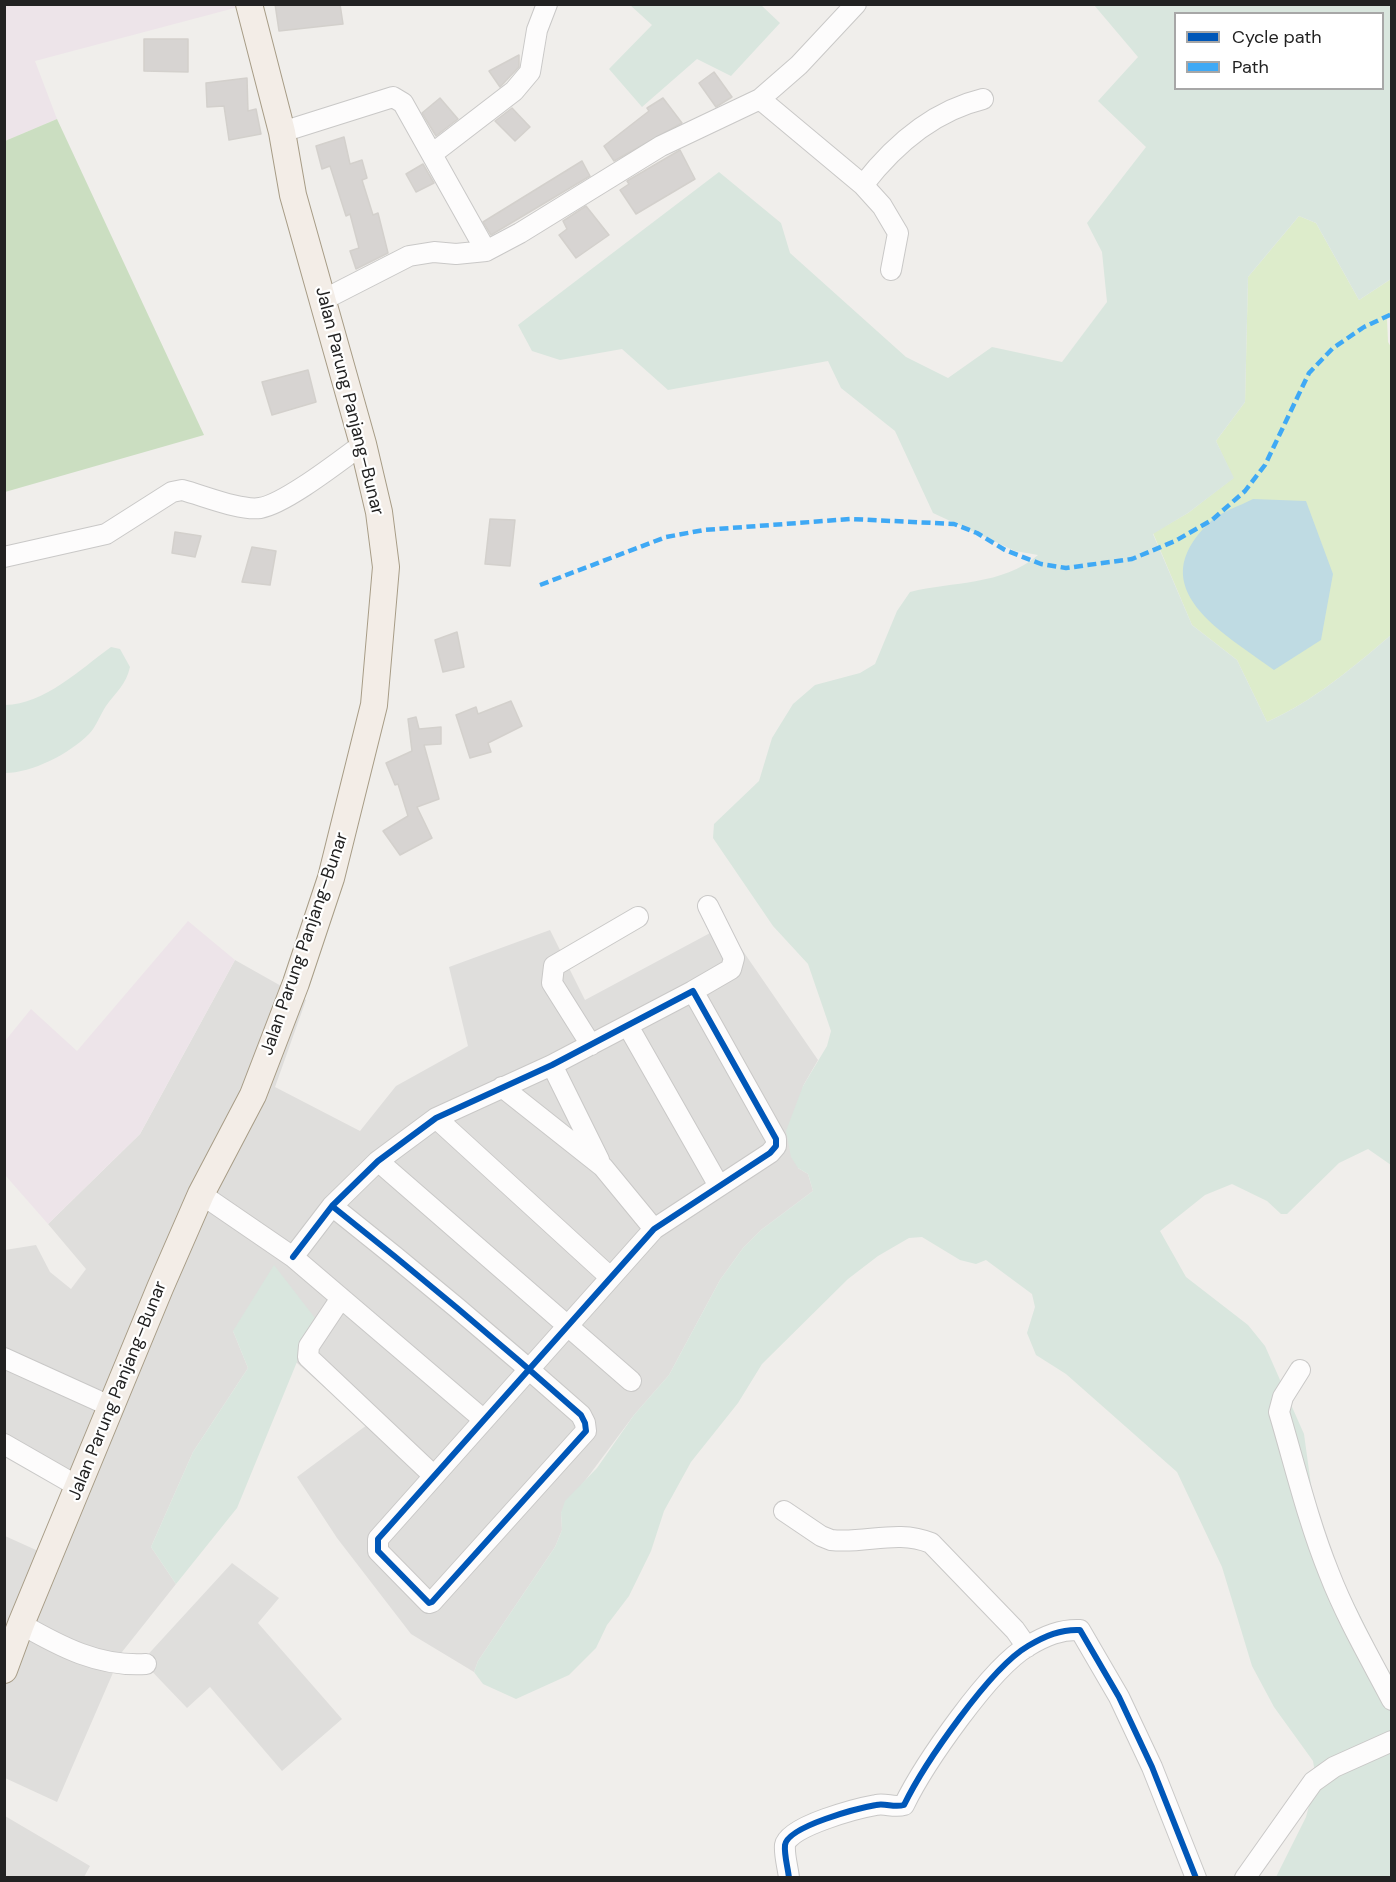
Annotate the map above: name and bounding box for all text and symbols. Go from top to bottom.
legend [1174,12,1384,90]
text: Cycle path [1232,25,1322,49]
text: Path [1232,55,1269,79]
street label: Jalan Parung Panjang–Bunar [310,285,388,517]
street label: Jalan Parung Panjang–Bunar [257,830,353,1058]
street label: Jalan Parung Panjang–Bunar [64,1278,172,1504]

